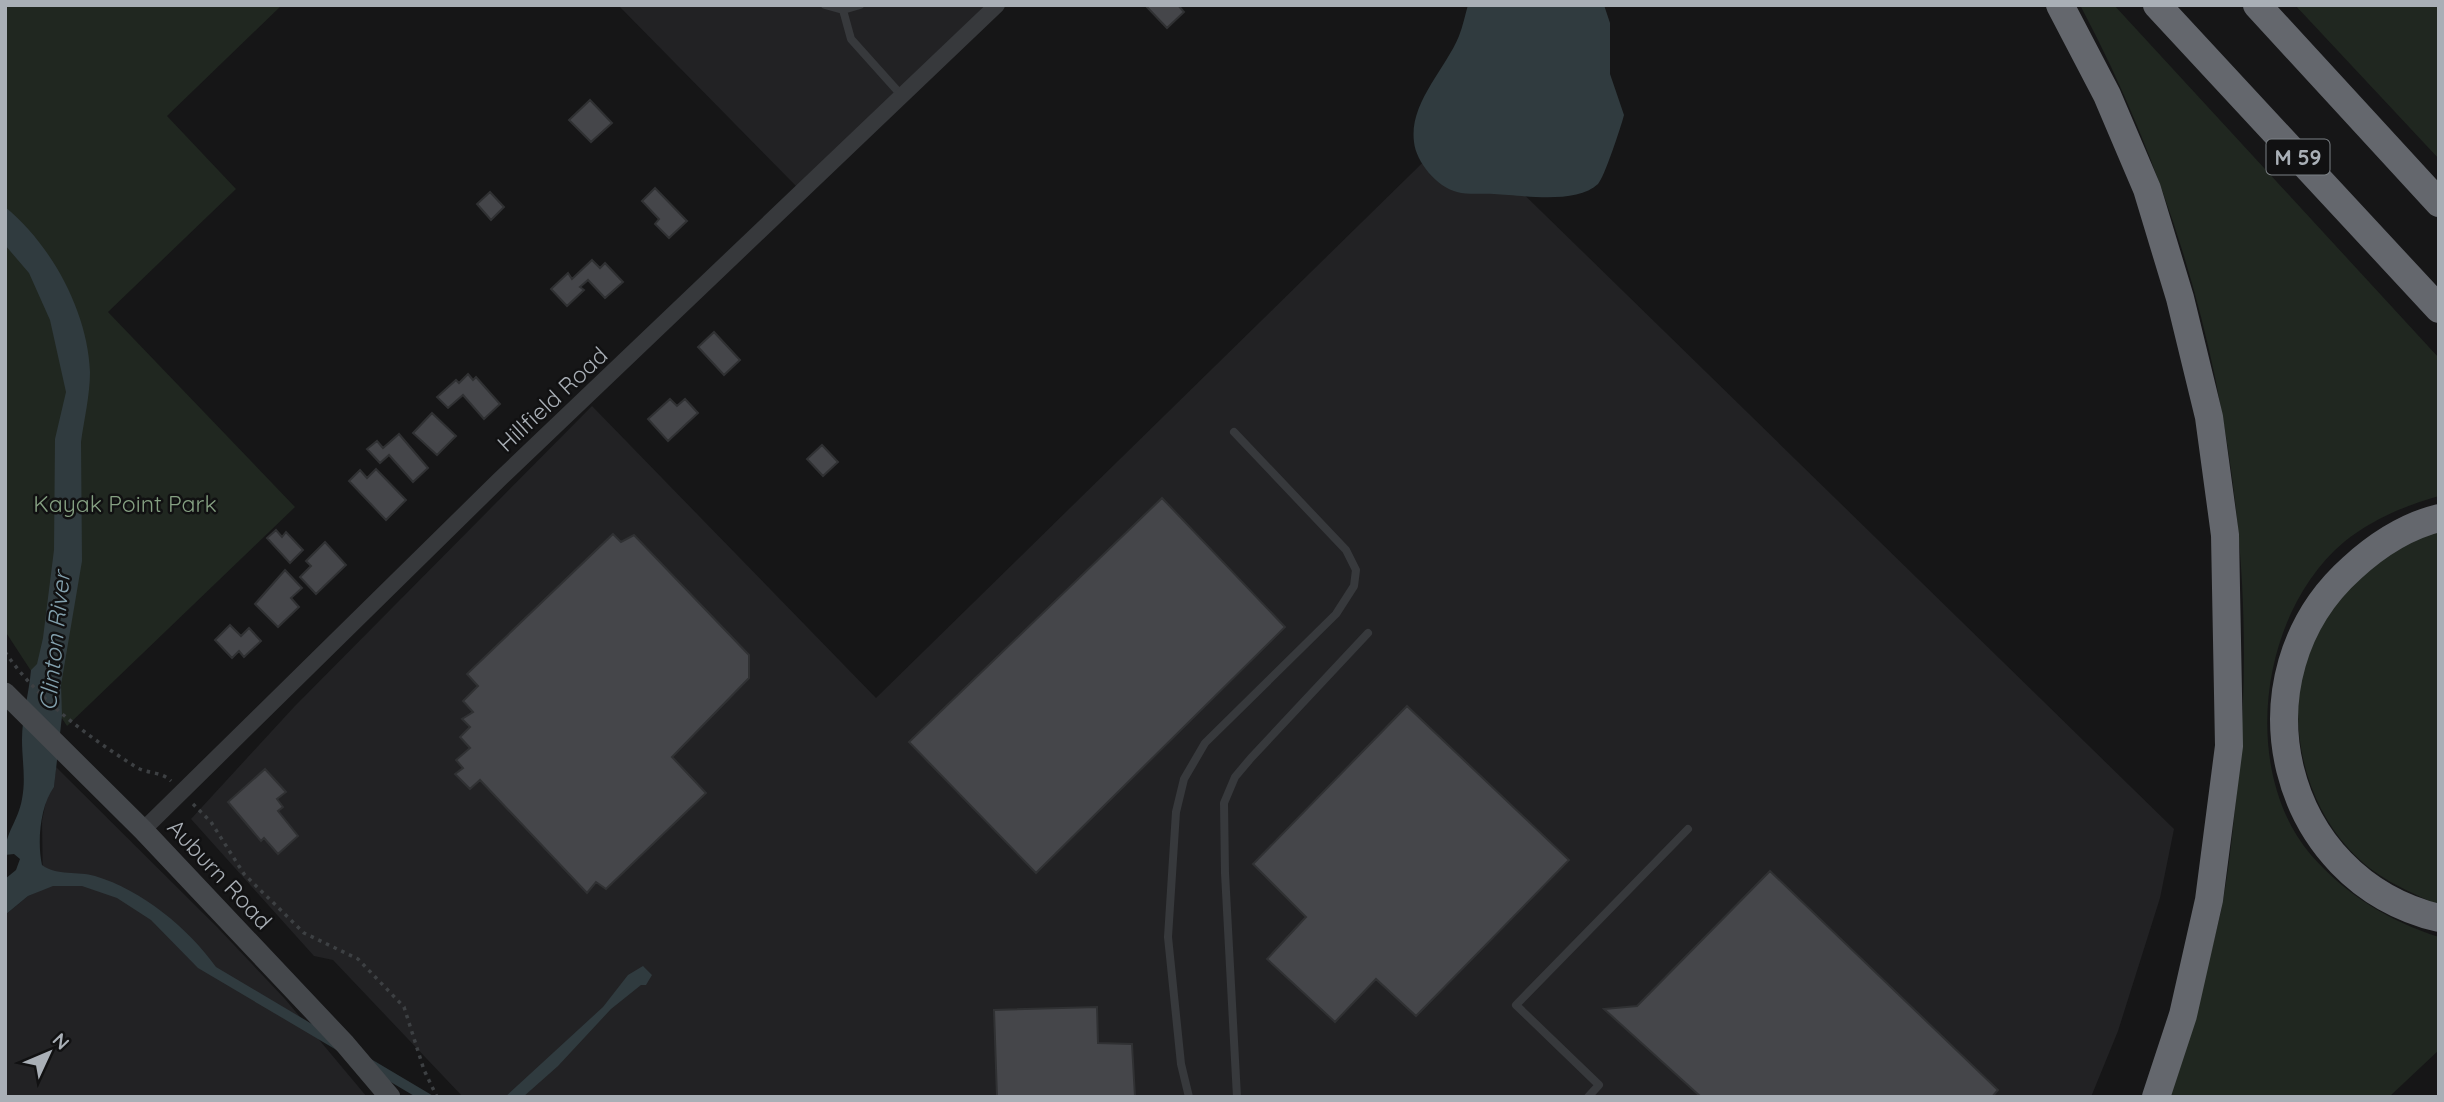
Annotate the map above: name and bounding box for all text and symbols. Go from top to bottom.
road number: M 59 [2266,140,2330,174]
street label: Hillfield Road [491,340,613,458]
park label: Kayak Point Park [33,489,217,518]
water label: Clinton River [32,567,77,712]
street label: Auburn Road [162,813,278,935]
north arrow [14,1018,84,1088]
text: N [48,1028,75,1055]

